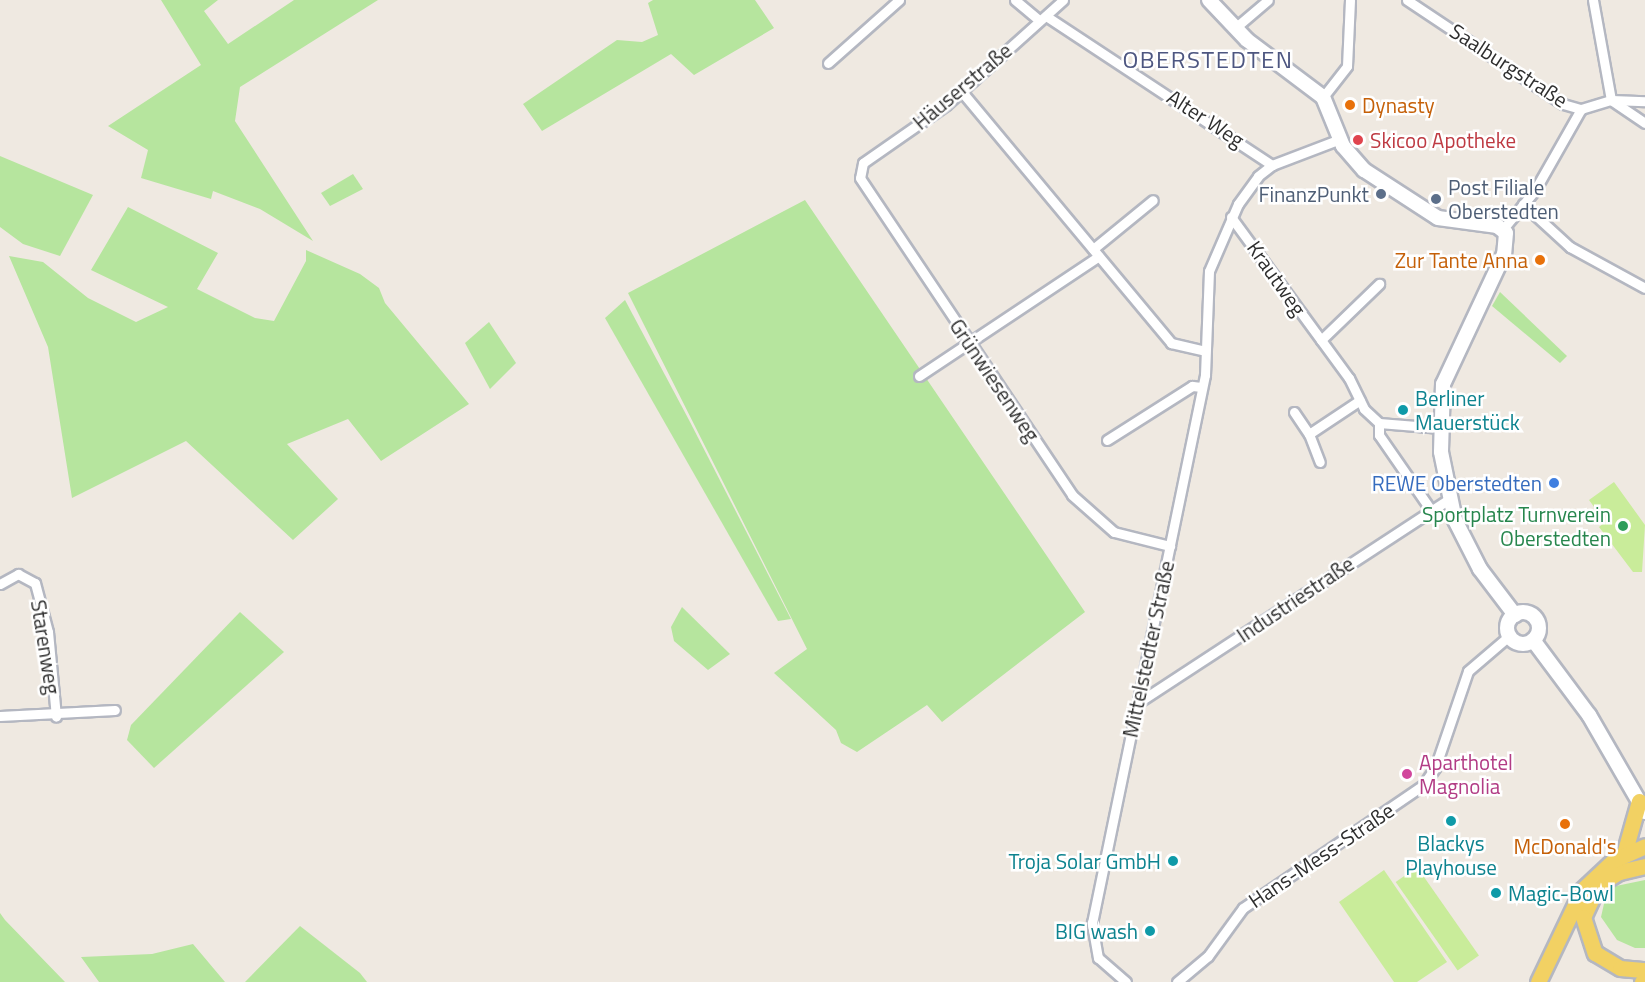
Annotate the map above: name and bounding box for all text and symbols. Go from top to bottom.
street label: Saalburgstraße [1446,18,1572,112]
street label: Häuserstraße [908,37,1016,135]
district label: OBERSTEDTEN [1122,46,1294,74]
street label: Alter Weg [1163,84,1249,152]
place label: Dynasty [1362,92,1435,118]
marker: Dynasty [1343,98,1357,112]
place label: Skicoo Apotheke [1370,127,1516,153]
marker: Skicoo Apotheke [1351,133,1365,147]
place label: Post Filiale Oberstedten [1448,174,1559,224]
place label: FinanzPunkt [1258,181,1369,207]
marker: FinanzPunkt [1374,187,1388,201]
marker: Post Filiale Oberstedten [1429,192,1443,206]
street label: Krautweg [1242,236,1312,320]
place label: Zur Tante Anna [1395,247,1528,273]
marker: Zur Tante Anna [1533,253,1547,267]
street label: Grünwiesenweg [945,314,1045,446]
place label: Berliner Mauerstück [1415,385,1520,435]
marker: Berliner Mauerstück [1396,403,1410,417]
place label: REWE Oberstedten [1372,470,1542,496]
marker: REWE Oberstedten [1547,476,1561,490]
place label: Sportplatz Turnverein Oberstedten [1422,501,1611,551]
marker: Sportplatz Turnverein Oberstedten [1616,519,1630,533]
street label: Industriestraße [1232,551,1358,647]
street label: Mittelstedter Straße [1117,558,1179,740]
street label: Starenweg [26,598,66,696]
place label: Aparthotel Magnolia [1419,749,1513,799]
marker: Aparthotel Magnolia [1400,767,1414,781]
street label: Hans-Mess-Straße [1244,797,1398,913]
marker: Blackys Playhouse [1444,814,1458,828]
marker: McDonald's [1558,817,1572,831]
place label: Blackys Playhouse [1405,830,1497,880]
place label: McDonald's [1513,833,1617,859]
place label: Troja Solar GmbH [1009,848,1161,874]
marker: Troja Solar GmbH [1166,854,1180,868]
place label: Magic-Bowl [1508,880,1614,906]
marker: Magic-Bowl [1489,886,1503,900]
place label: BIG wash [1055,918,1138,944]
marker: BIG wash [1143,924,1157,938]

